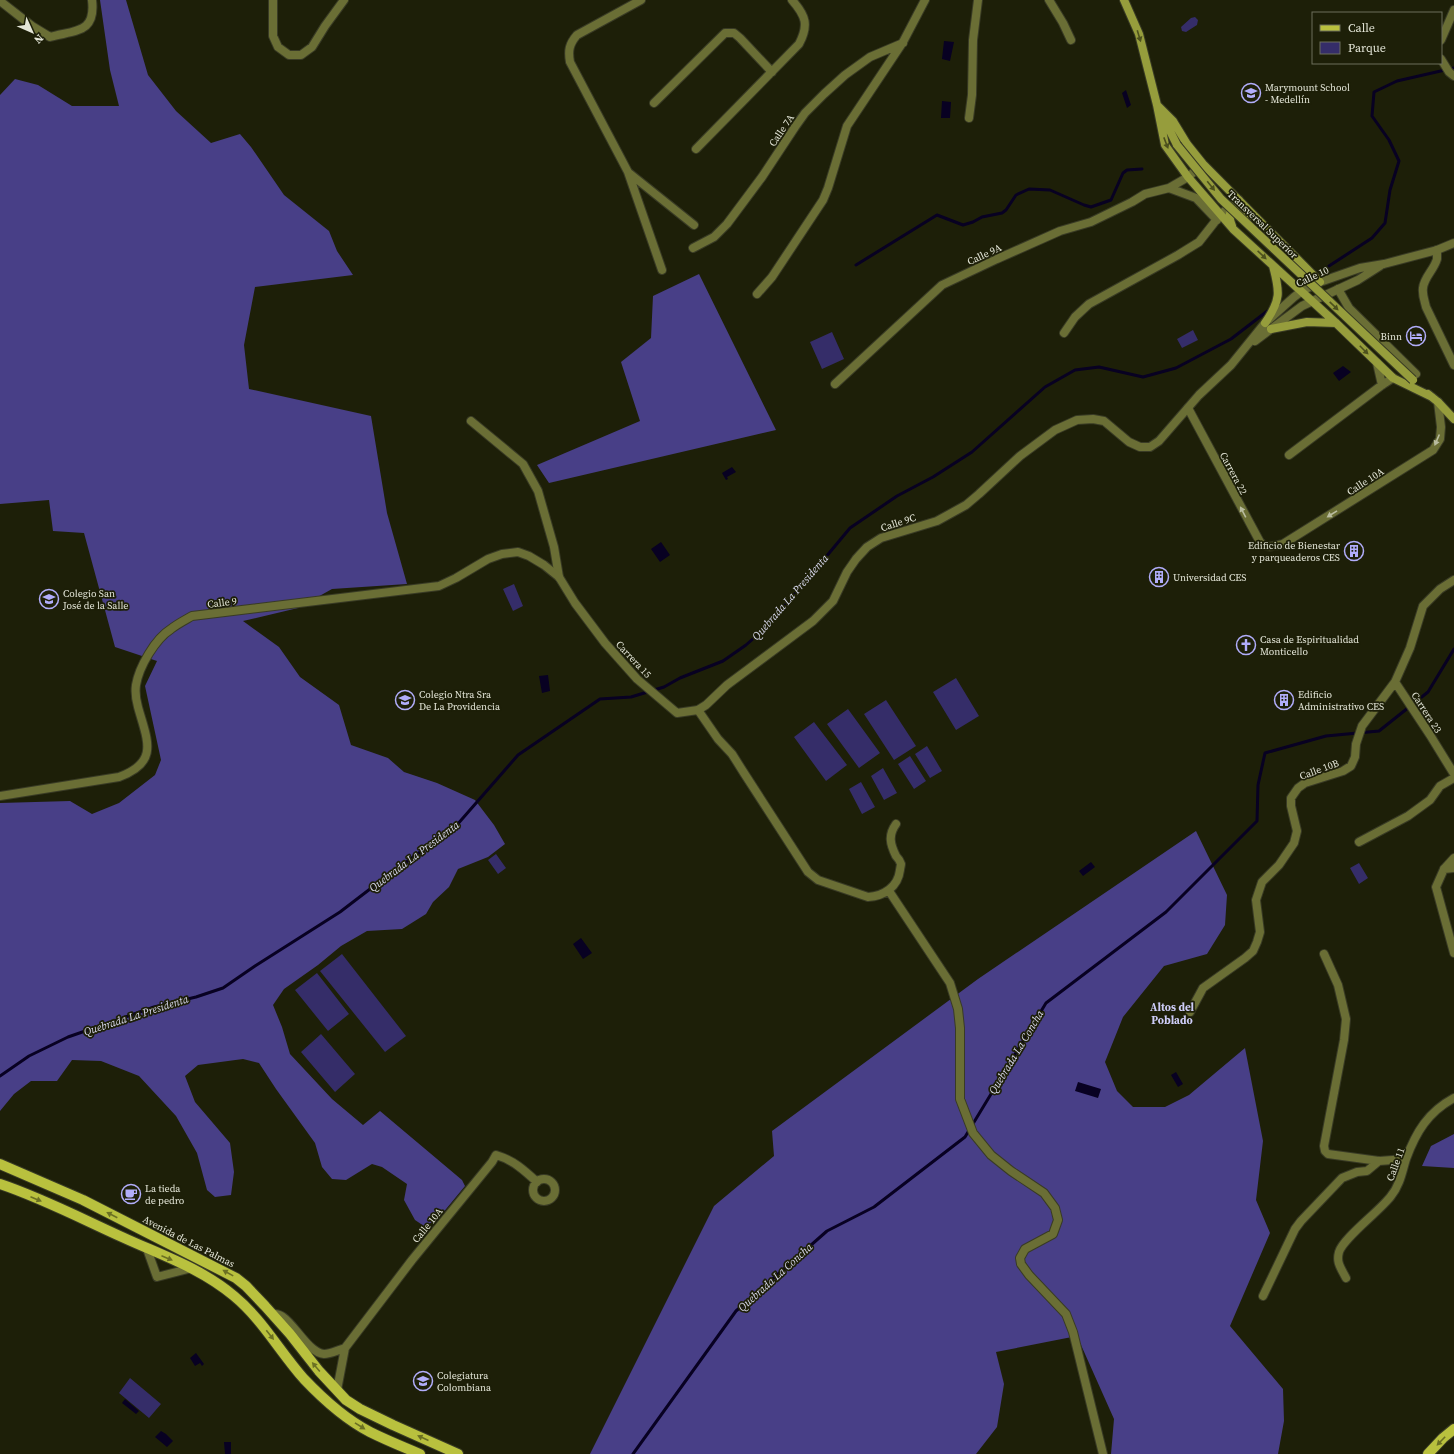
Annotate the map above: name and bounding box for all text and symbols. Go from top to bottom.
north arrow [12,12,52,52]
legend [1312,12,1442,64]
text: Calle [1348,20,1375,36]
one-way arrow [1136,30,1142,42]
text: N [31,31,47,47]
text: Parque [1348,40,1386,56]
place label: Marymount School - Medellín [1265,81,1350,106]
school or university icon: Marymount School - Medellín [1240,82,1262,104]
street label: Calle 7A [766,111,797,149]
one-way arrow [1163,137,1170,149]
one-way arrow [1206,181,1215,191]
street label: Transversal Superior [1225,187,1301,262]
street label: Calle 9A [965,241,1004,268]
one-way arrow [1257,251,1267,260]
street label: Calle 10 [1294,263,1331,290]
one-way arrow [1329,301,1339,311]
hotel icon: Binn [1405,325,1427,347]
place label: Binn [1381,330,1402,343]
one-way arrow [1359,345,1369,355]
one-way arrow [1434,434,1441,446]
street label: Carrera 22 [1217,450,1250,497]
street label: Calle 10A [1344,464,1386,498]
one-way arrow [1240,506,1247,518]
one-way arrow [1327,510,1337,518]
street label: Calle 9C [879,511,917,534]
place label: Edificio de Bienestar y parqueaderos CES [1248,539,1341,564]
building icon: Edificio de Bienestar y parqueaderos CES [1343,540,1365,562]
water label: Quebrada La Presidenta [749,551,832,644]
building icon: Universidad CES [1148,566,1170,588]
place label: Universidad CES [1173,571,1246,584]
place label: Colegio San José de la Salle [62,587,128,612]
school or university icon: Colegio San José de la Salle [38,588,60,610]
street label: Calle 9 [206,594,238,611]
place label: Casa de Espiritualidad Monticello [1260,633,1359,658]
church icon: Casa de Espiritualidad Monticello [1235,634,1257,656]
street label: Carrera 15 [613,638,654,681]
place label: Colegio Ntra Sra De La Providencia [419,688,501,713]
place label: Edificio Administrativo CES [1298,688,1384,713]
school or university icon: Colegio Ntra Sra De La Providencia [394,689,416,711]
building icon: Edificio Administrativo CES [1273,689,1295,711]
street label: Carrera 23 [1409,689,1445,735]
street label: Calle 10B [1298,756,1341,783]
water label: Quebrada La Presidenta [366,817,463,895]
water label: Quebrada La Presidenta [82,991,191,1040]
district label: Altos del Poblado [1150,1000,1194,1028]
water label: Quebrada La Concha [985,1007,1048,1097]
street label: Calle 11 [1383,1146,1408,1183]
place label: La tieda de pedro [145,1182,185,1207]
cafe icon: La tieda de pedro [120,1183,142,1205]
one-way arrow [30,1196,42,1202]
street label: Calle 10A [409,1205,446,1246]
one-way arrow [106,1212,117,1218]
street label: Avenida de Las Palmas [141,1213,237,1270]
water label: Quebrada La Concha [735,1240,816,1315]
one-way arrow [162,1255,174,1261]
one-way arrow [222,1270,234,1277]
one-way arrow [265,1329,274,1340]
one-way arrow [312,1362,321,1373]
place label: Colegiatura Colombiana [437,1369,492,1394]
school or university icon: Colegiatura Colombiana [412,1370,434,1392]
one-way arrow [355,1423,366,1430]
one-way arrow [417,1435,428,1441]
one-way arrow [1436,1436,1446,1446]

